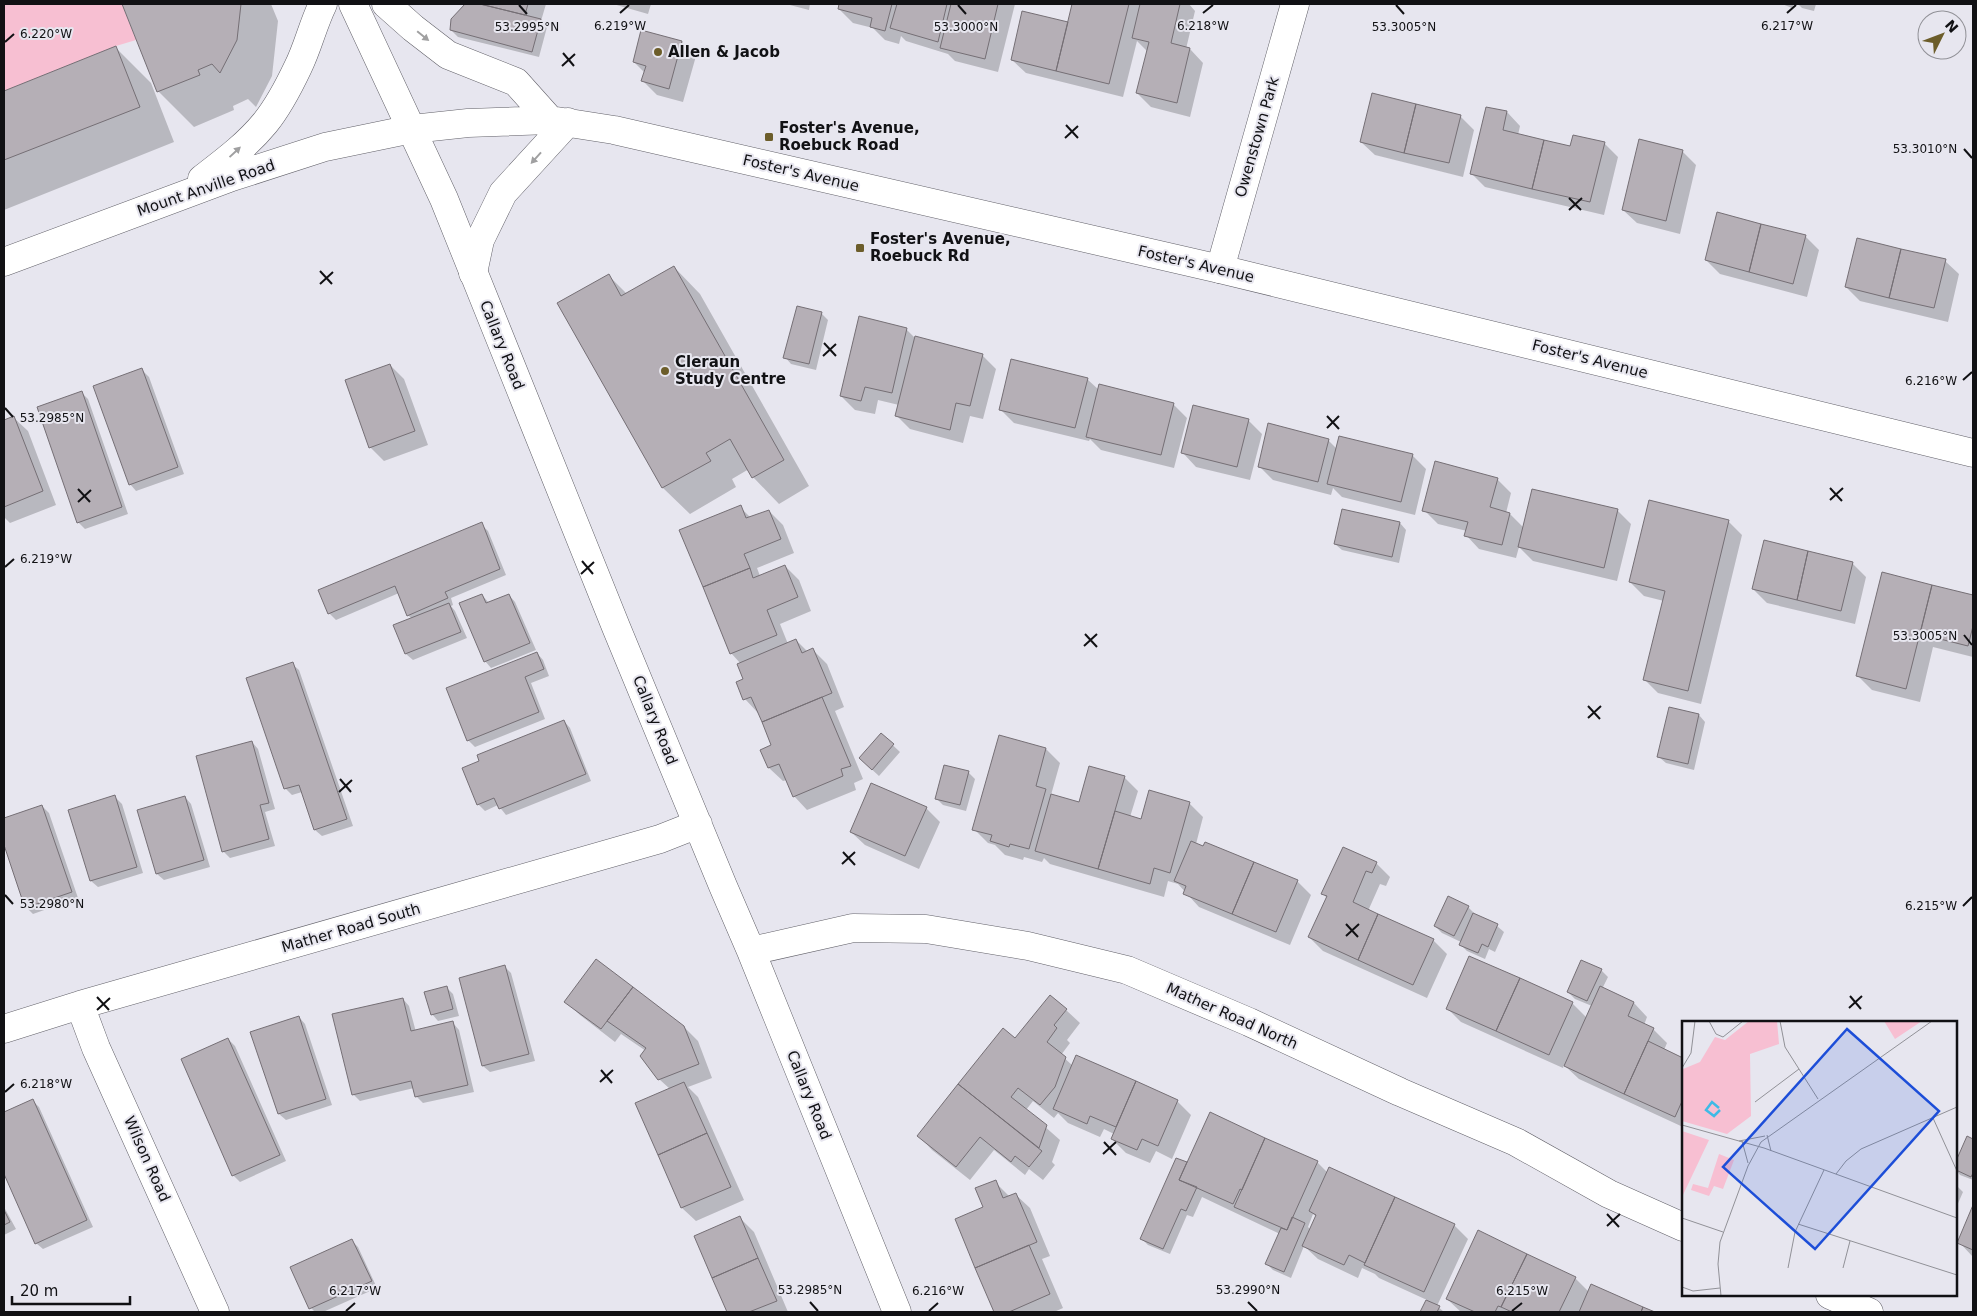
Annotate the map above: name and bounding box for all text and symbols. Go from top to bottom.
north arrow [1917,10,1967,60]
text: N [1942,17,1962,36]
text: 6.219°W [594,19,646,33]
text: 6.218°W [1177,19,1229,33]
text: 6.217°W [1761,19,1813,33]
text: 53.2995°N [495,20,559,34]
text: 53.3000°N [934,20,998,34]
text: 53.3005°N [1372,20,1436,34]
text: 6.220°W [20,27,72,41]
one-way arrow [416,31,429,42]
place label: Allen & Jacob [668,43,780,61]
marker: Allen & Jacob [652,46,664,58]
street label: Owenstown Park [1231,74,1283,199]
place label: Foster's Avenue, Roebuck Road [779,119,920,154]
marker: Foster's Avenue, Roebuck Road [763,131,775,143]
text: 53.3010°N [1893,142,1957,156]
one-way arrow [228,147,241,158]
street label: Foster's Avenue [741,151,861,195]
one-way arrow [530,152,541,165]
street label: Mount Anville Road [135,156,277,220]
place label: Foster's Avenue, Roebuck Rd [870,230,1011,265]
marker: Foster's Avenue, Roebuck Rd [854,242,866,254]
street label: Foster's Avenue [1136,242,1256,286]
street label: Callary Road [476,298,528,392]
street label: Foster's Avenue [1530,336,1650,382]
place label: Cleraun Study Centre [675,353,786,388]
marker: Cleraun Study Centre [659,365,671,377]
text: 6.216°W [1905,374,1957,388]
text: 53.2985°N [20,411,84,425]
text: 6.219°W [20,552,72,566]
text: 53.3005°N [1893,629,1957,643]
street label: Callary Road [629,673,681,767]
text: 53.2980°N [20,897,84,911]
text: 6.215°W [1905,899,1957,913]
street label: Mather Road South [279,900,423,956]
street label: Mather Road North [1163,979,1301,1053]
inset map [1682,1021,1957,1296]
street label: Callary Road [783,1048,835,1142]
text: 6.218°W [20,1077,72,1091]
street label: Wilson Road [120,1113,174,1205]
scale bar [12,1274,130,1306]
text: 20 m [20,1282,58,1300]
text: 53.2985°N [778,1283,842,1297]
text: 53.2990°N [1216,1283,1280,1297]
text: 6.217°W [329,1284,381,1298]
text: 6.216°W [912,1284,964,1298]
text: 6.215°W [1496,1284,1548,1298]

